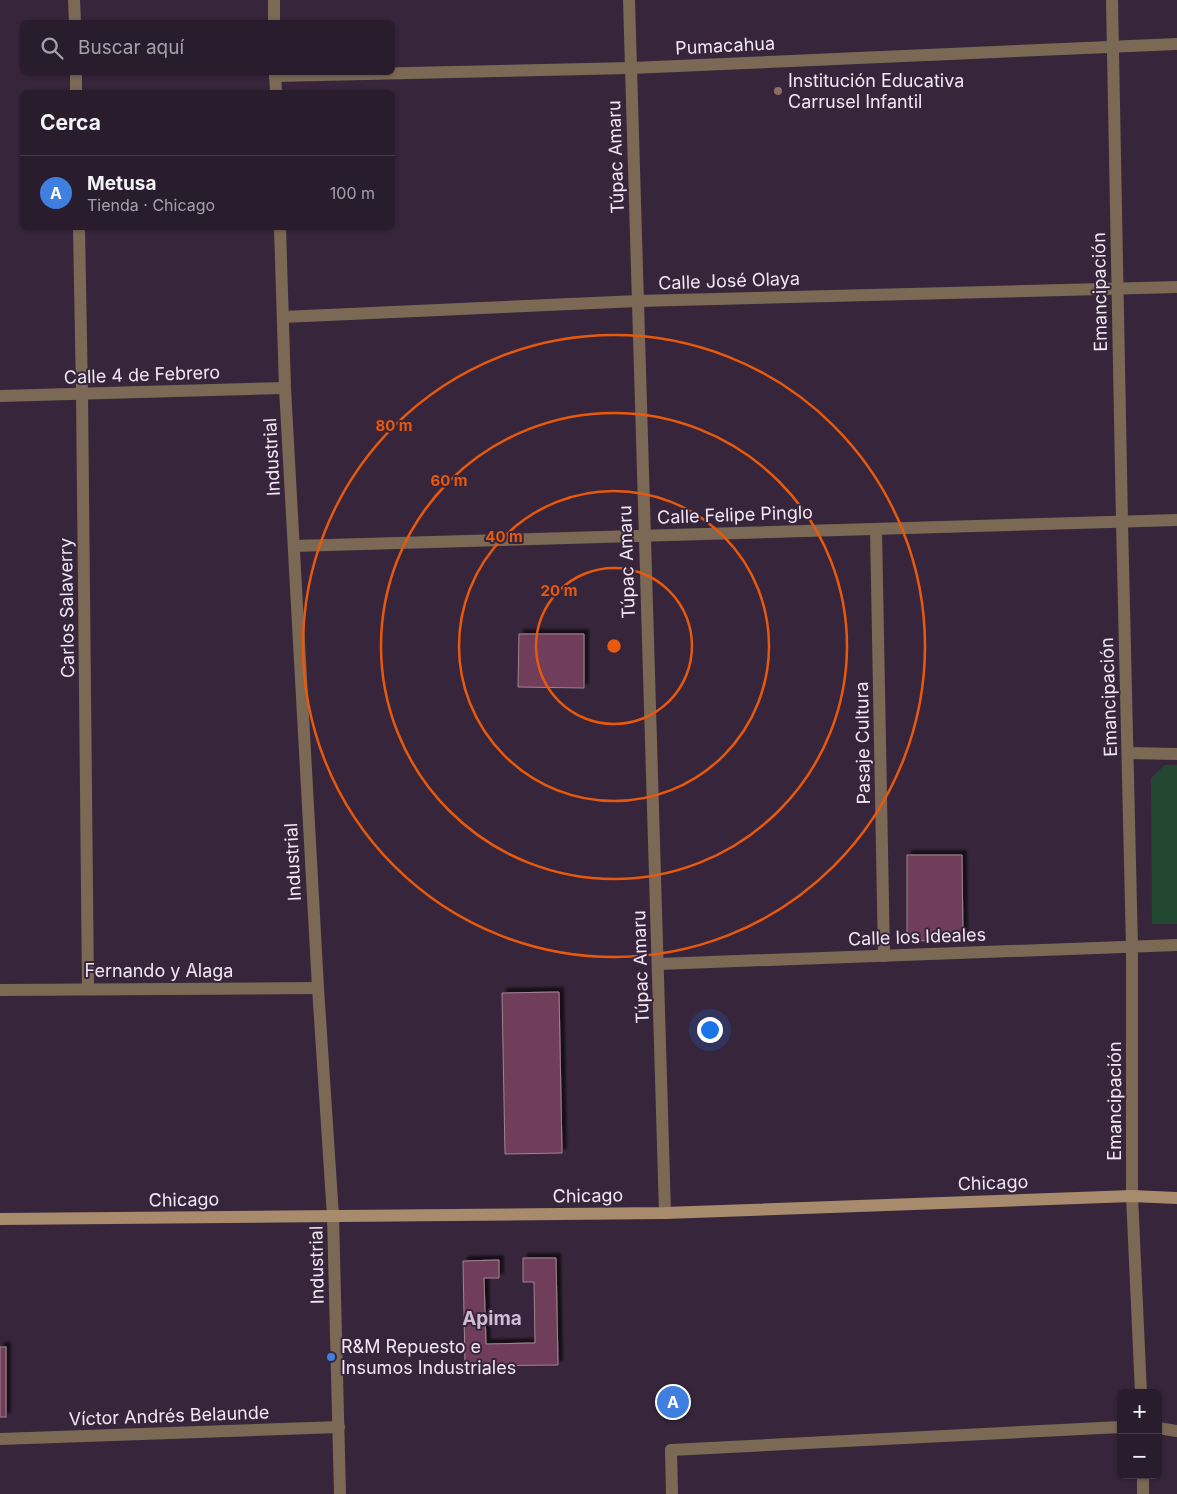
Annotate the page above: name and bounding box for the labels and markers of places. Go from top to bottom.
place label: Institución Educativa Carrusel Infantil [788,70,964,112]
marker: Institución Educativa Carrusel Infantil [772,85,784,97]
centre of rings [605,637,623,655]
place label: R&M Repuesto e Insumos Industriales [341,1336,516,1378]
marker: R&M Repuesto e Insumos Industriales [325,1351,337,1363]
pin: A [657,1383,689,1421]

